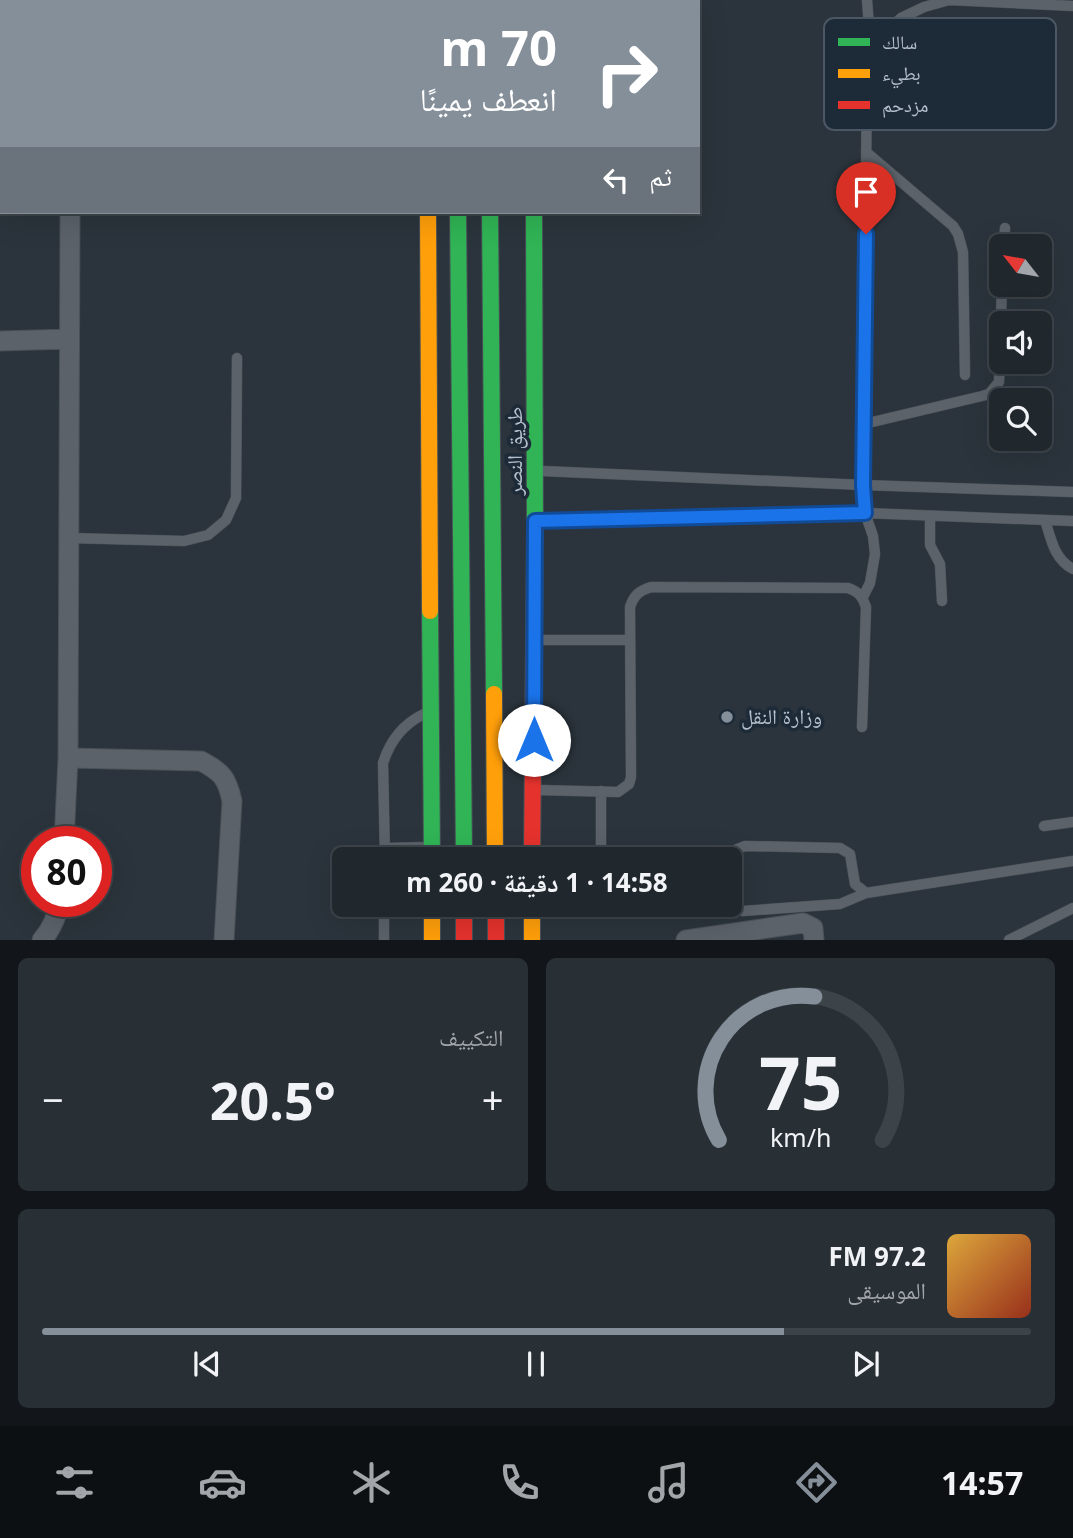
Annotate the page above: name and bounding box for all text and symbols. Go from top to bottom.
text: 70 m [440,14,557,80]
legend [824,18,1056,130]
icon: right [581,28,672,119]
text: سالك [882,29,917,55]
text: بطيء [882,60,921,89]
text: انعطف يمينًا [420,77,557,120]
text: مزدحم [882,92,928,118]
text: ثم [649,158,672,194]
icon: left [597,161,635,199]
pin [836,162,896,234]
icon: arrive [847,173,885,211]
north arrow [989,234,1052,298]
map controls [989,234,1052,451]
button: sound [989,311,1052,374]
button: search [989,388,1052,451]
street label: طريق النصر [500,407,528,496]
place label: وزارة النقل [741,702,822,730]
position arrow [497,703,571,777]
marker: وزارة النقل [719,709,735,725]
speed limit sign: 80 [21,826,112,917]
text: 14:58 · 1 دقيقة · 260 m [406,864,668,900]
text: التكييف [439,1021,504,1053]
text: 75 [759,1033,842,1132]
text: 20.5° [210,1064,336,1135]
text: − [42,1073,64,1125]
text: + [482,1073,504,1125]
text: km/h [769,1120,831,1154]
text: 97.2 FM [829,1238,926,1274]
text: الموسيقى [847,1274,926,1306]
icon: previous [188,1345,226,1383]
icon: pause [517,1345,555,1383]
icon: next [847,1345,885,1383]
icon: filters [50,1458,99,1507]
icon: car [198,1458,247,1507]
icon: climate [347,1458,396,1507]
icon: phone [495,1458,544,1507]
icon: music [644,1458,693,1507]
icon: directions [792,1458,841,1507]
text: 14:57 [941,1461,1023,1504]

